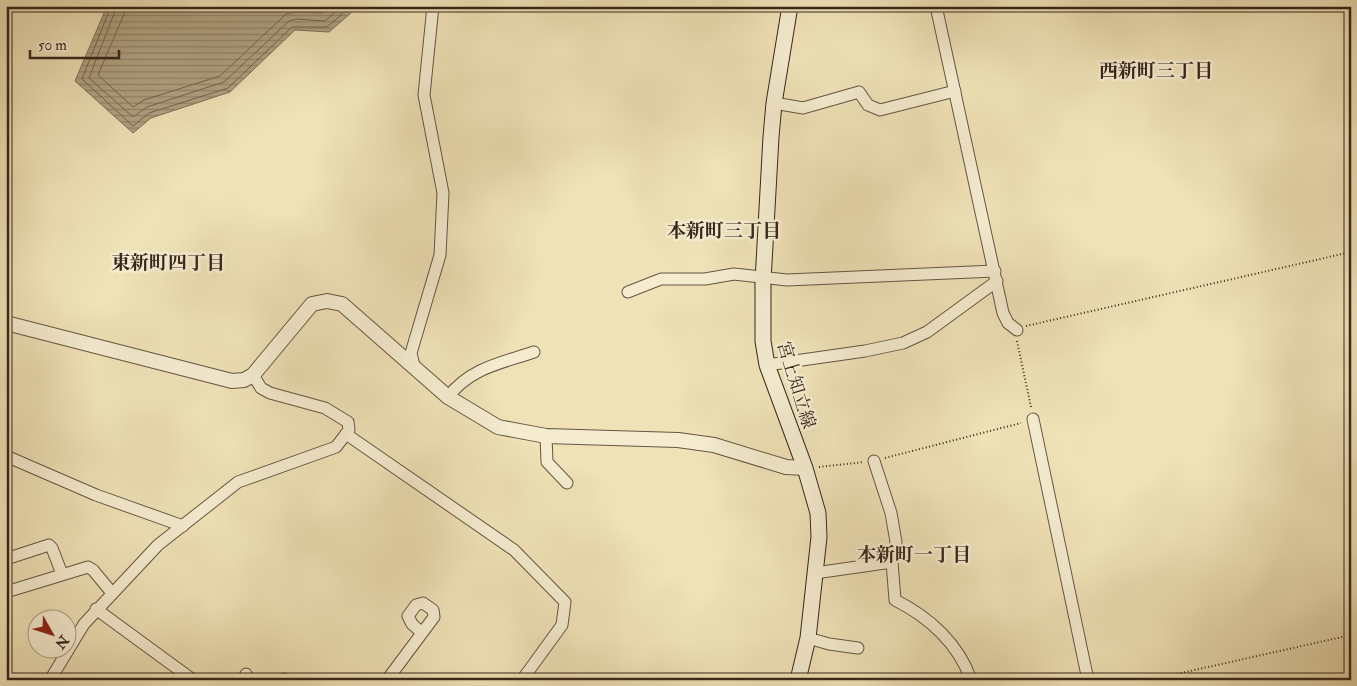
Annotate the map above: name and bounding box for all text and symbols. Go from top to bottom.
scale bar [30,28,119,60]
text: 50 m [38,36,67,55]
district label: 西新町三丁目 [1099,59,1213,83]
district label: 本新町三丁目 [667,219,781,243]
district label: 東新町四丁目 [111,251,225,275]
street label: 宮上知立線 [772,339,820,431]
district label: 本新町一丁目 [857,543,971,567]
north arrow [28,608,78,658]
text: N [51,631,73,652]

